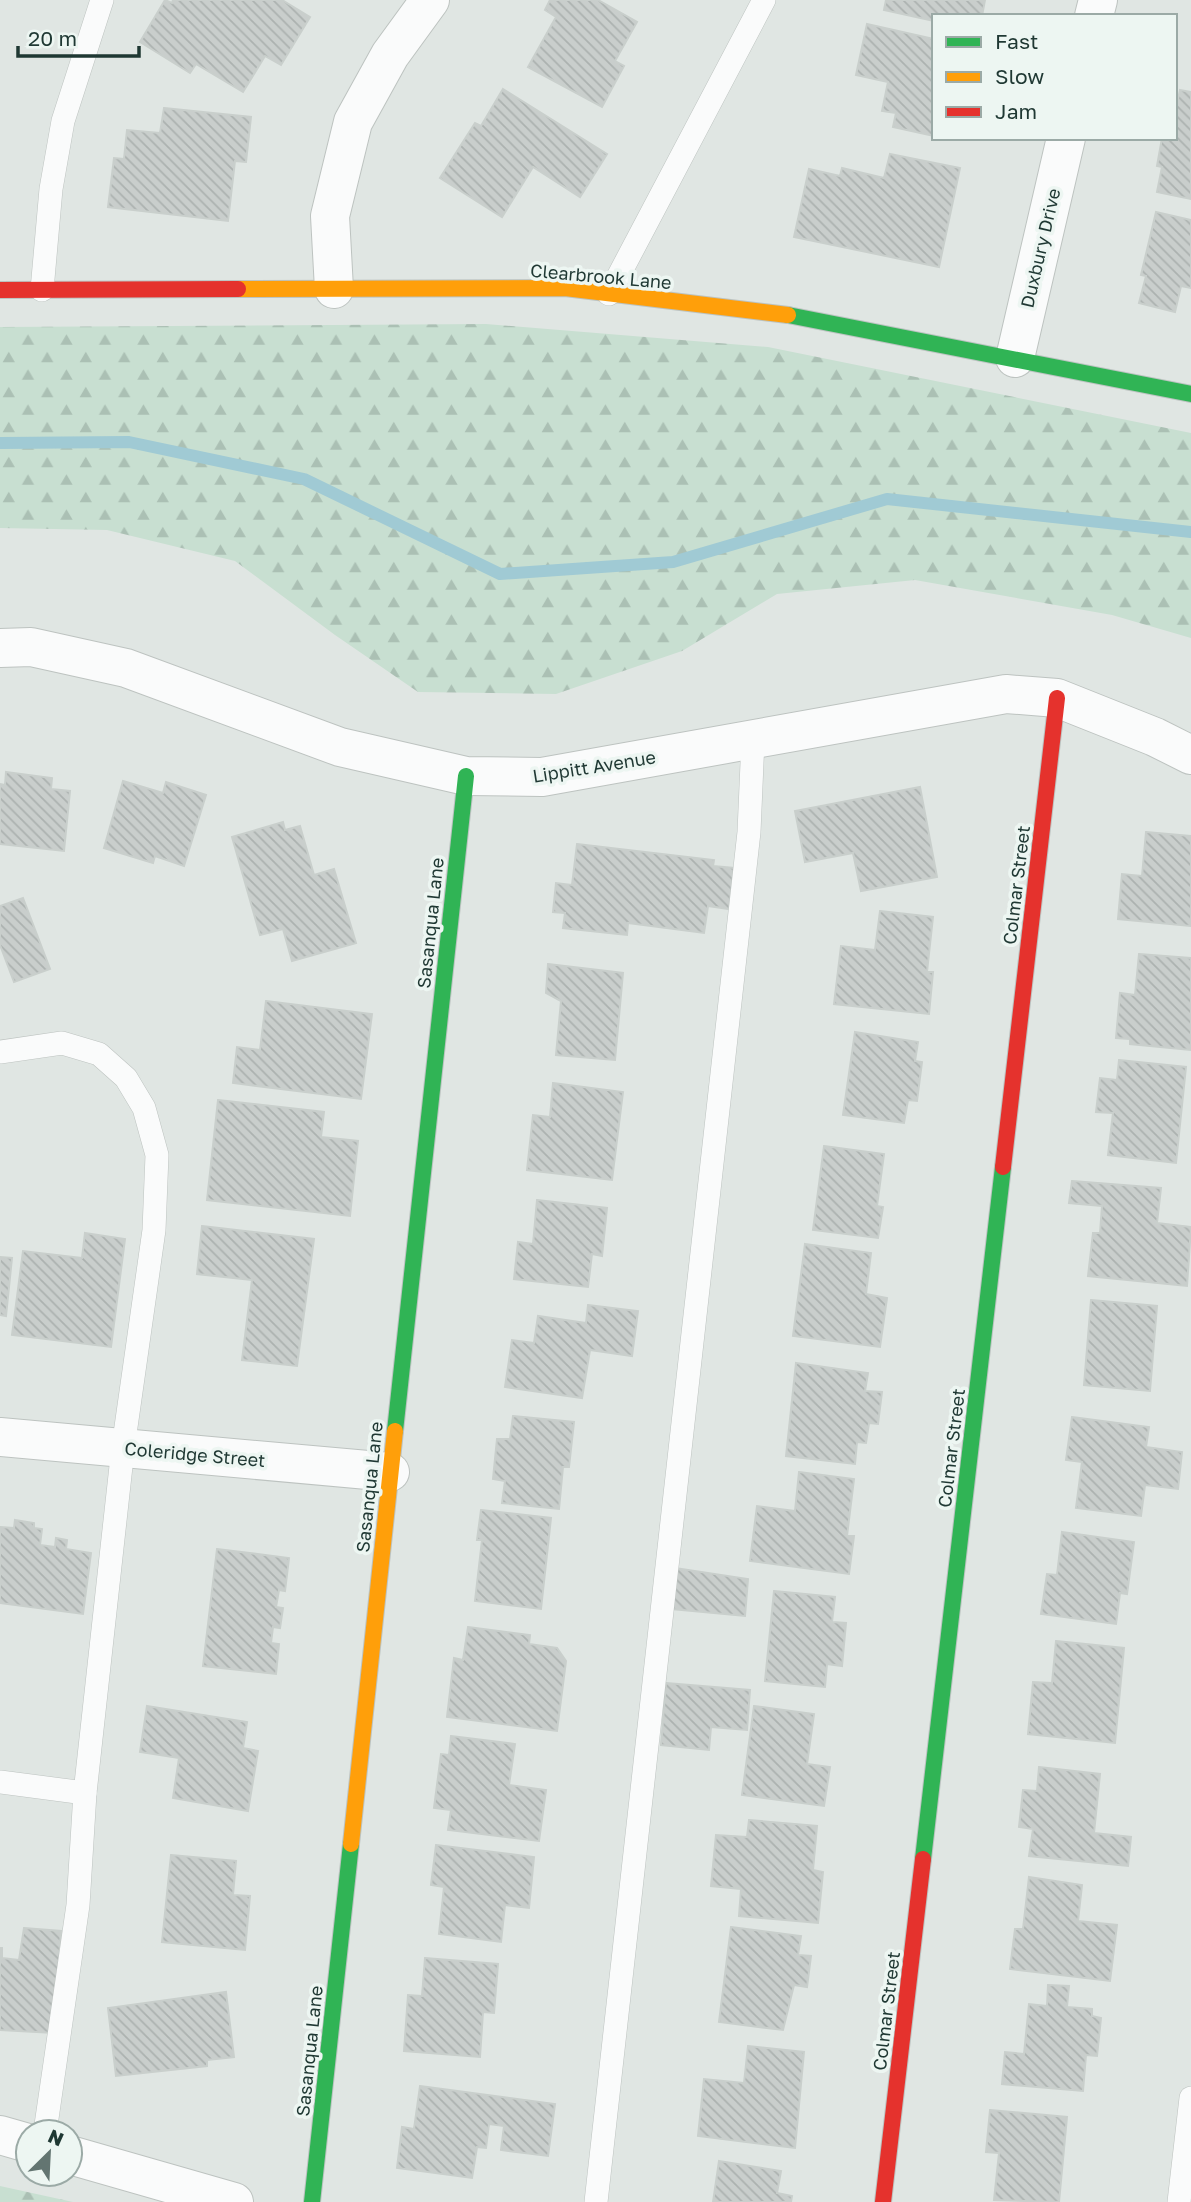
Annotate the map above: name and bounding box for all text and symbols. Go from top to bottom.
scale bar [18,14,138,58]
legend [932,14,1177,140]
text: 20 m [28,25,77,51]
text: Fast [995,28,1038,54]
text: Slow [995,63,1044,89]
text: Jam [995,98,1037,124]
street label: Duxbury Drive [1016,186,1064,310]
street label: Clearbrook Lane [529,259,673,293]
street label: Lippitt Avenue [531,745,657,787]
street label: Colmar Street [998,824,1034,946]
street label: Sasanqua Lane [412,857,448,989]
street label: Colmar Street [933,1387,969,1509]
street label: Sasanqua Lane [351,1421,387,1553]
street label: Coleridge Street [124,1437,266,1471]
street label: Colmar Street [868,1950,904,2072]
street label: Sasanqua Lane [291,1985,327,2117]
north arrow [14,2118,84,2188]
text: N [45,2124,67,2150]

